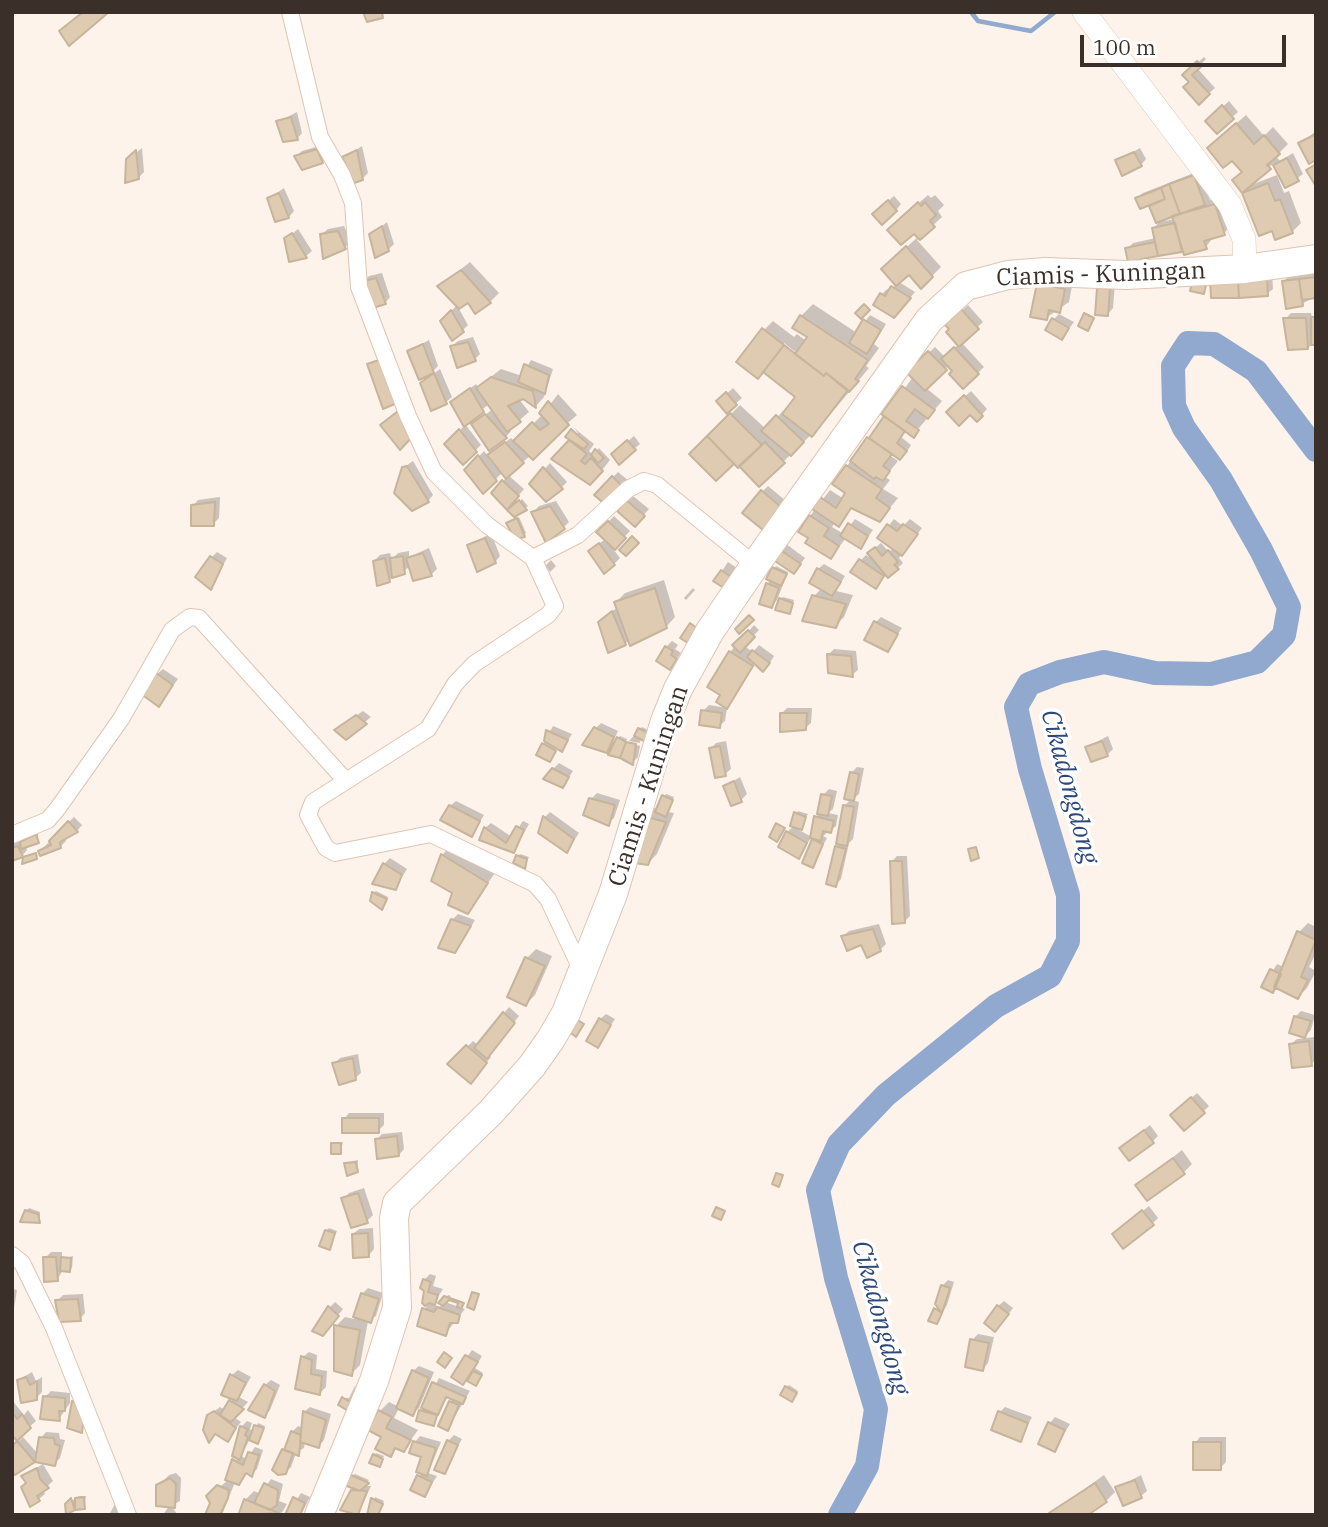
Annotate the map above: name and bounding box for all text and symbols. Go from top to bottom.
scale bar [1083,21,1290,65]
text: 100 m [1093,33,1156,61]
street label: Ciamis - Kuningan [996,257,1206,293]
street label: Ciamis - Kuningan [603,682,695,890]
water label: Cikadongdong [1033,706,1105,868]
water label: Cikadongdong [844,1237,916,1399]

